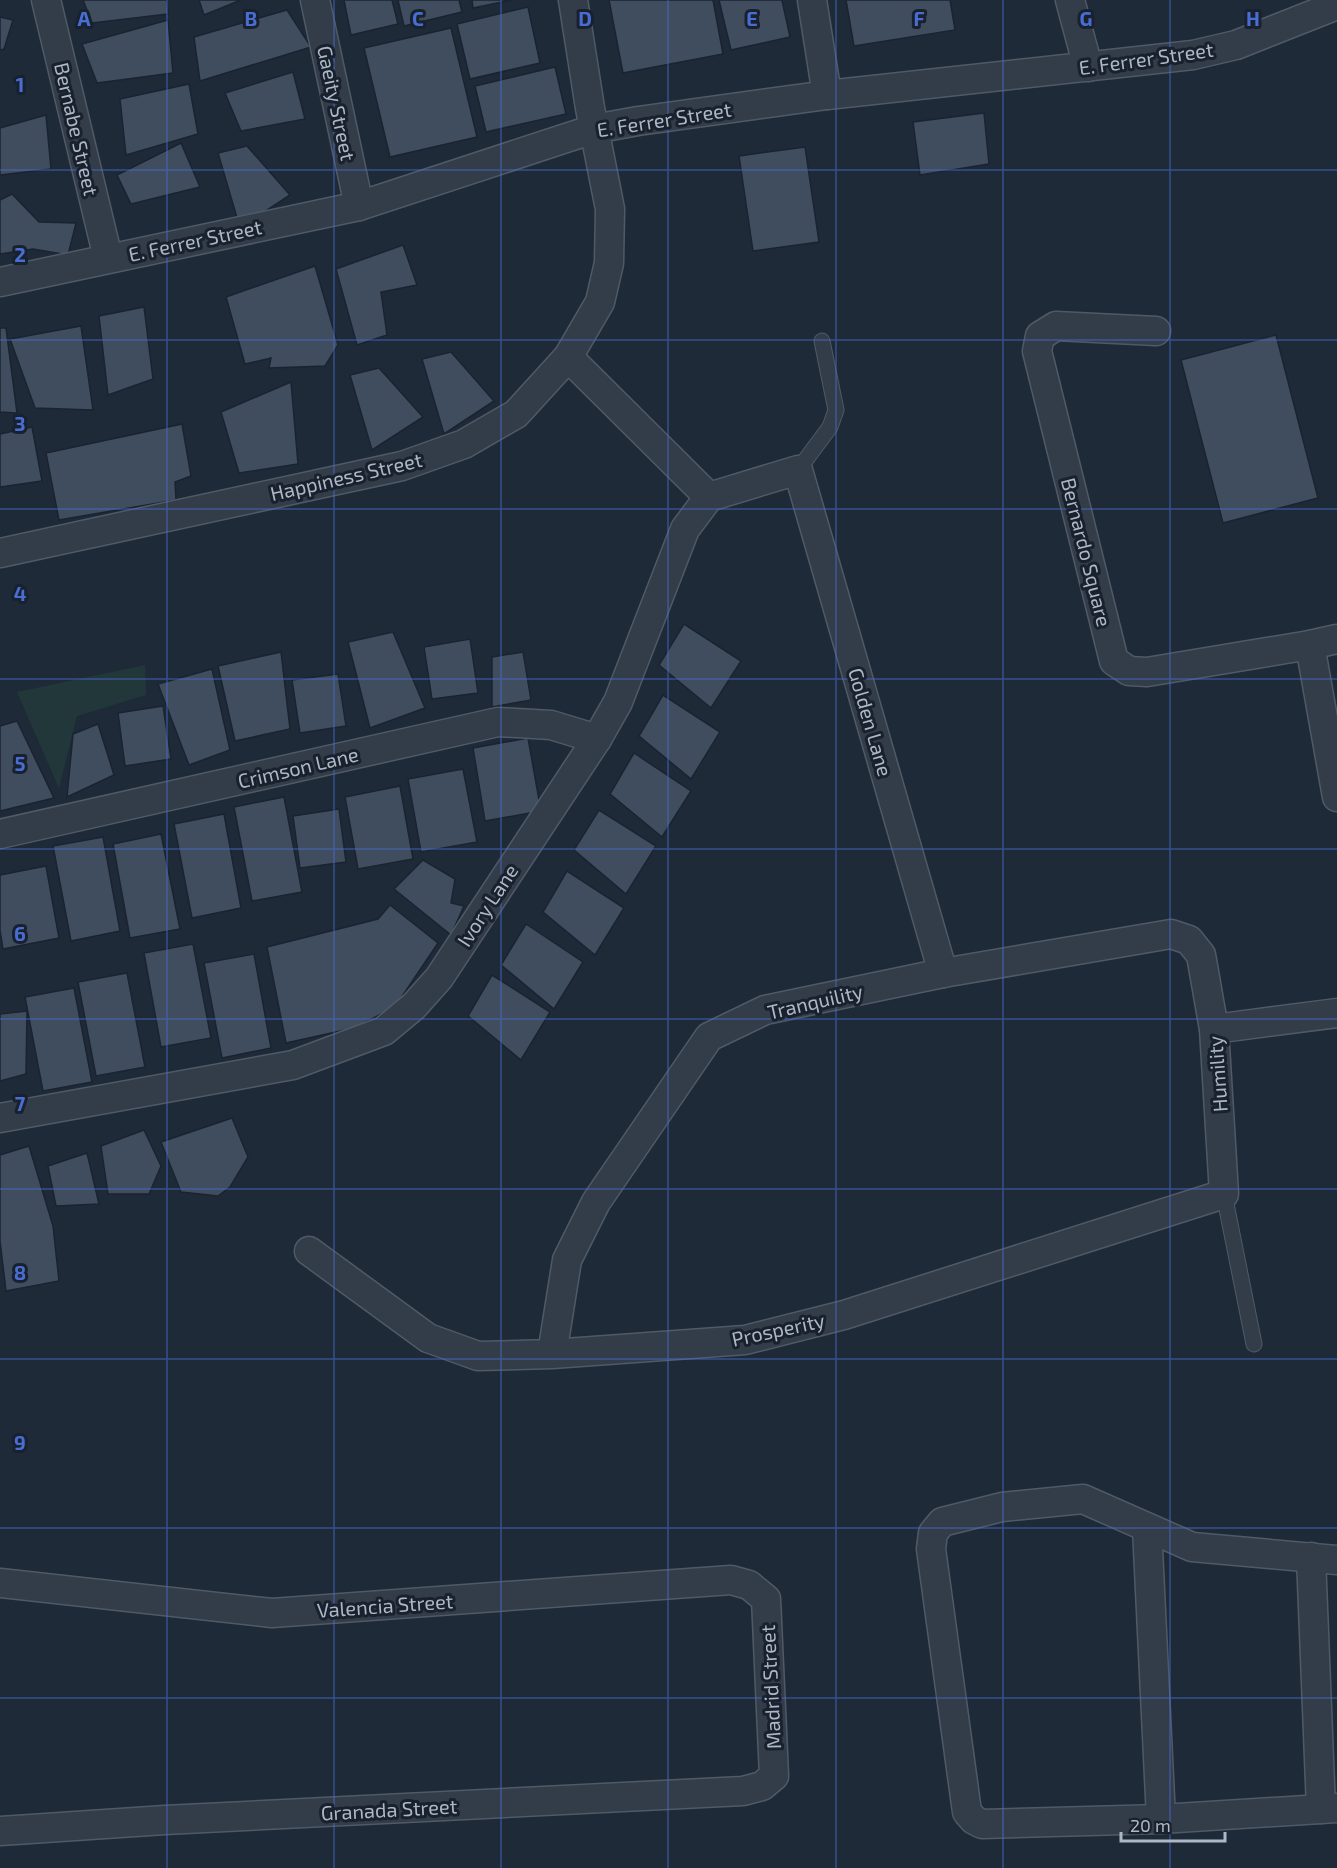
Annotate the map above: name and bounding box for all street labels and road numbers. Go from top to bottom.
street label: E. Ferrer Street [1077,37,1215,79]
street label: Gaeity Street [313,43,361,163]
street label: Bernabe Street [50,60,104,198]
street label: E. Ferrer Street [595,96,733,141]
street label: E. Ferrer Street [126,214,264,266]
street label: Happiness Street [268,447,425,505]
street label: Bernardo Square [1057,475,1117,629]
street label: Golden Lane [844,665,898,779]
street label: Crimson Lane [235,741,361,793]
street label: Ivory Lane [452,859,522,951]
street label: Tranquility [765,978,865,1024]
street label: Humility [1202,1035,1232,1113]
street label: Prosperity [729,1307,827,1351]
street label: Valencia Street [316,1588,454,1622]
street label: Madrid Street [755,1624,785,1750]
street label: Granada Street [320,1793,458,1825]

